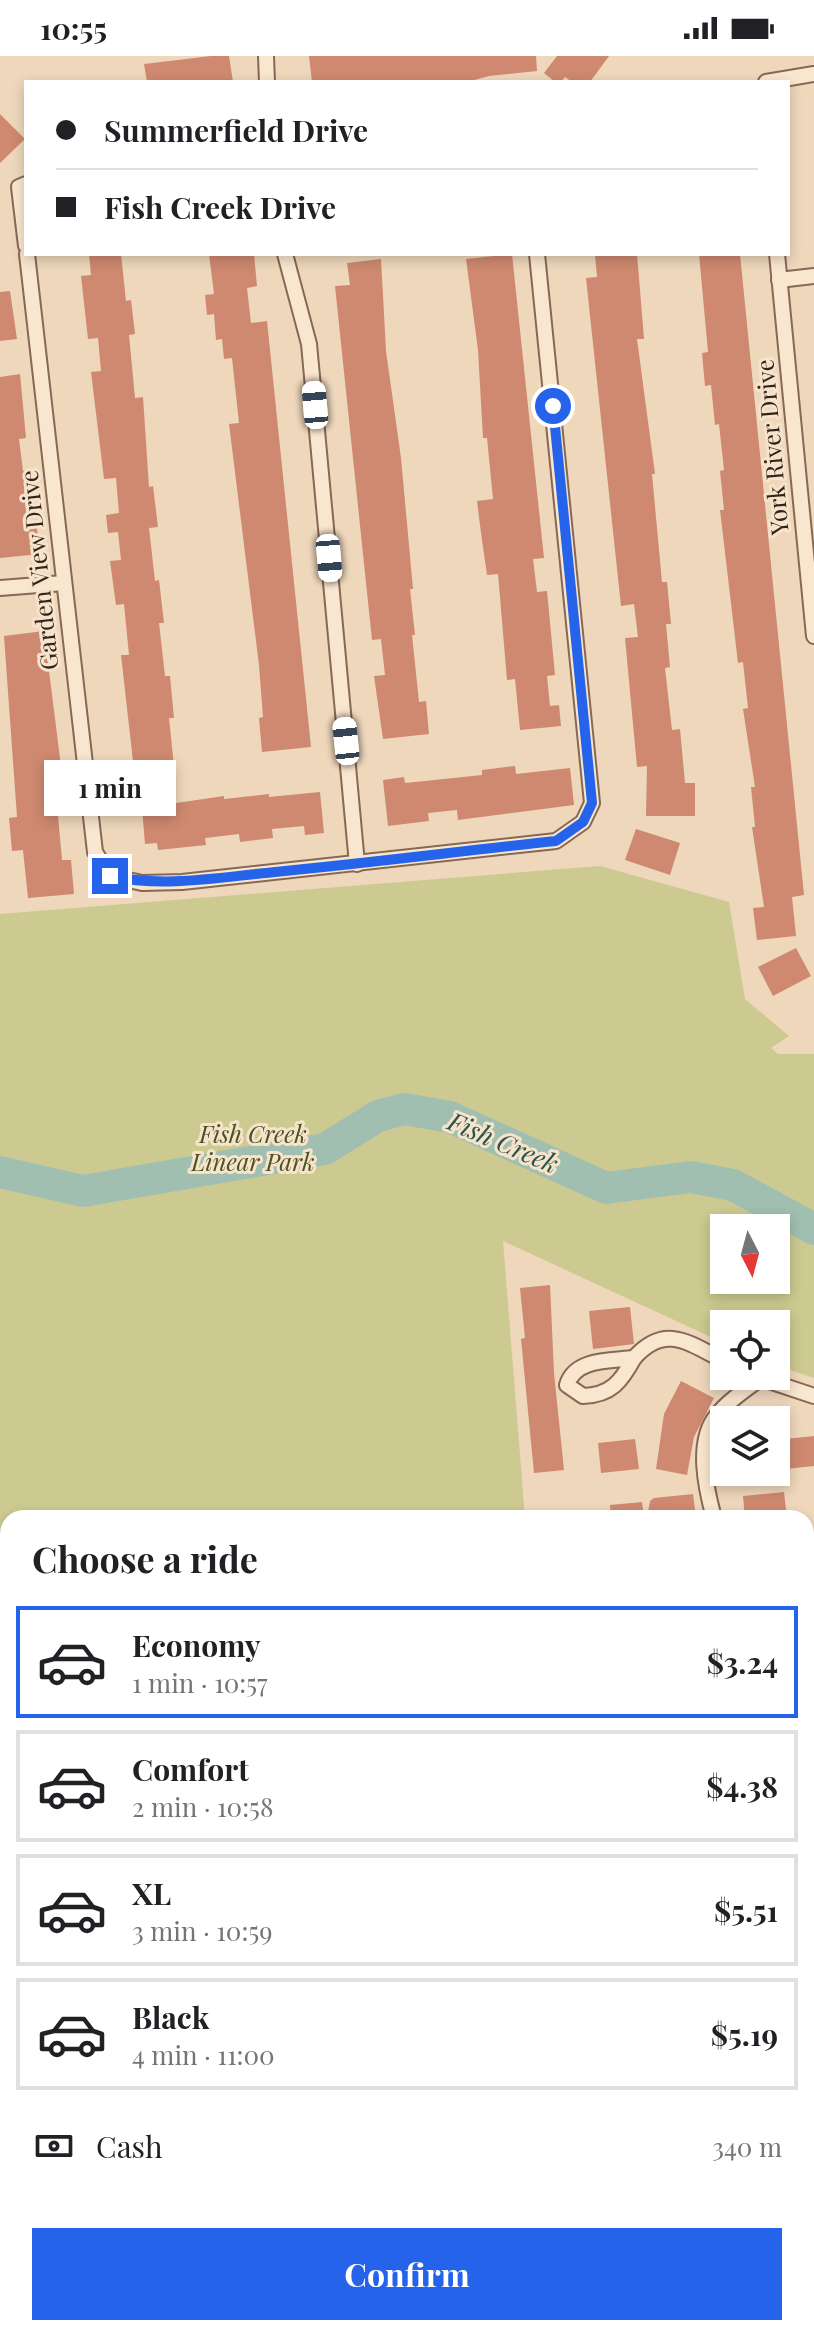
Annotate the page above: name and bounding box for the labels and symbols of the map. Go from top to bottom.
street label: York River Drive [747,358,795,537]
car [301,380,329,430]
route start [535,388,571,424]
street label: Garden View Drive [12,469,64,672]
car [315,533,343,583]
car [332,716,360,766]
callout: 1 min [44,760,176,816]
route end [92,858,128,894]
water label: Fish Creek [442,1102,564,1181]
park label: Fish Creek Linear Park [190,1117,315,1177]
north arrow [710,1214,790,1294]

